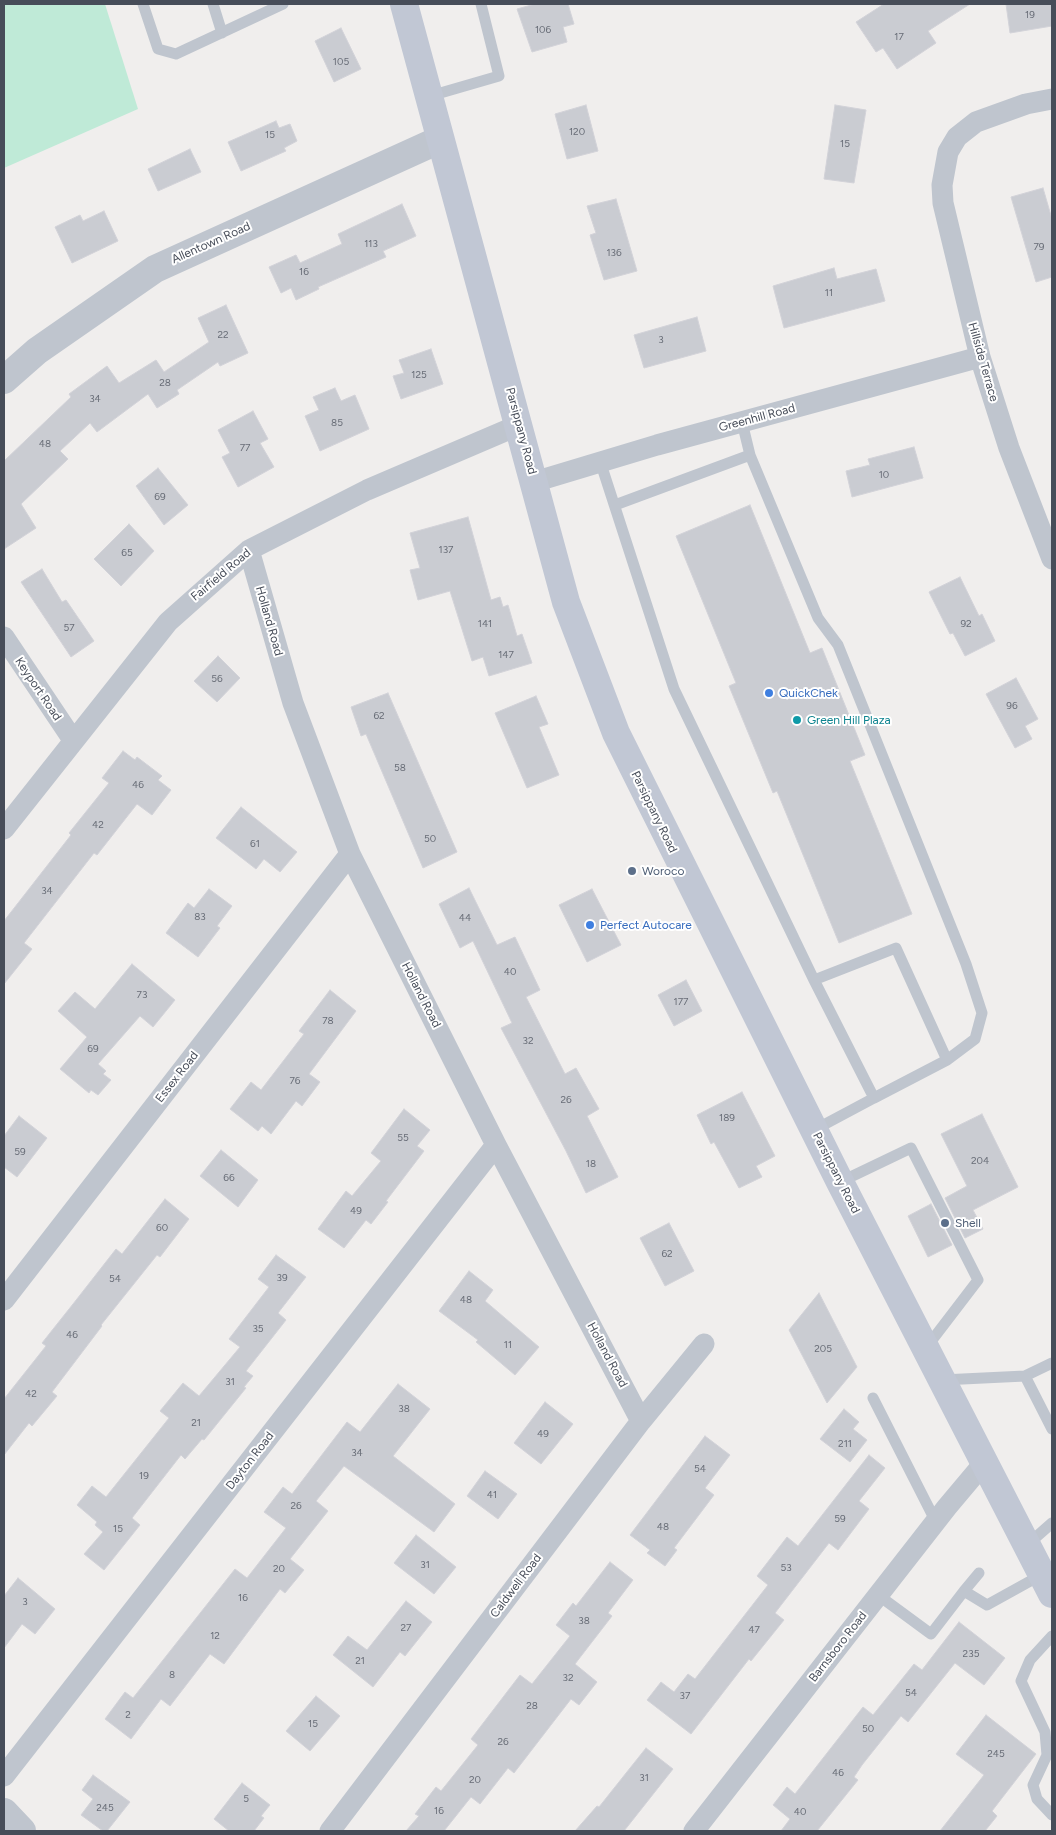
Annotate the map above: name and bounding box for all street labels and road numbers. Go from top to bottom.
street label: Allentown Road [169,219,253,267]
street label: Hillside Terrace [965,321,1001,403]
street label: Parsippany Road [503,386,539,476]
street label: Greenhill Road [717,401,797,435]
street label: Fairfield Road [188,546,254,604]
street label: Holland Road [252,585,286,657]
street label: Keyport Road [12,655,64,723]
street label: Parsippany Road [628,769,680,855]
street label: Holland Road [398,960,444,1030]
street label: Essex Road [153,1049,201,1105]
street label: Parsippany Road [809,1130,863,1216]
street label: Holland Road [584,1320,630,1390]
street label: Dayton Road [223,1429,277,1493]
street label: Caldwell Road [487,1551,545,1621]
street label: Barnsboro Road [806,1609,870,1685]

